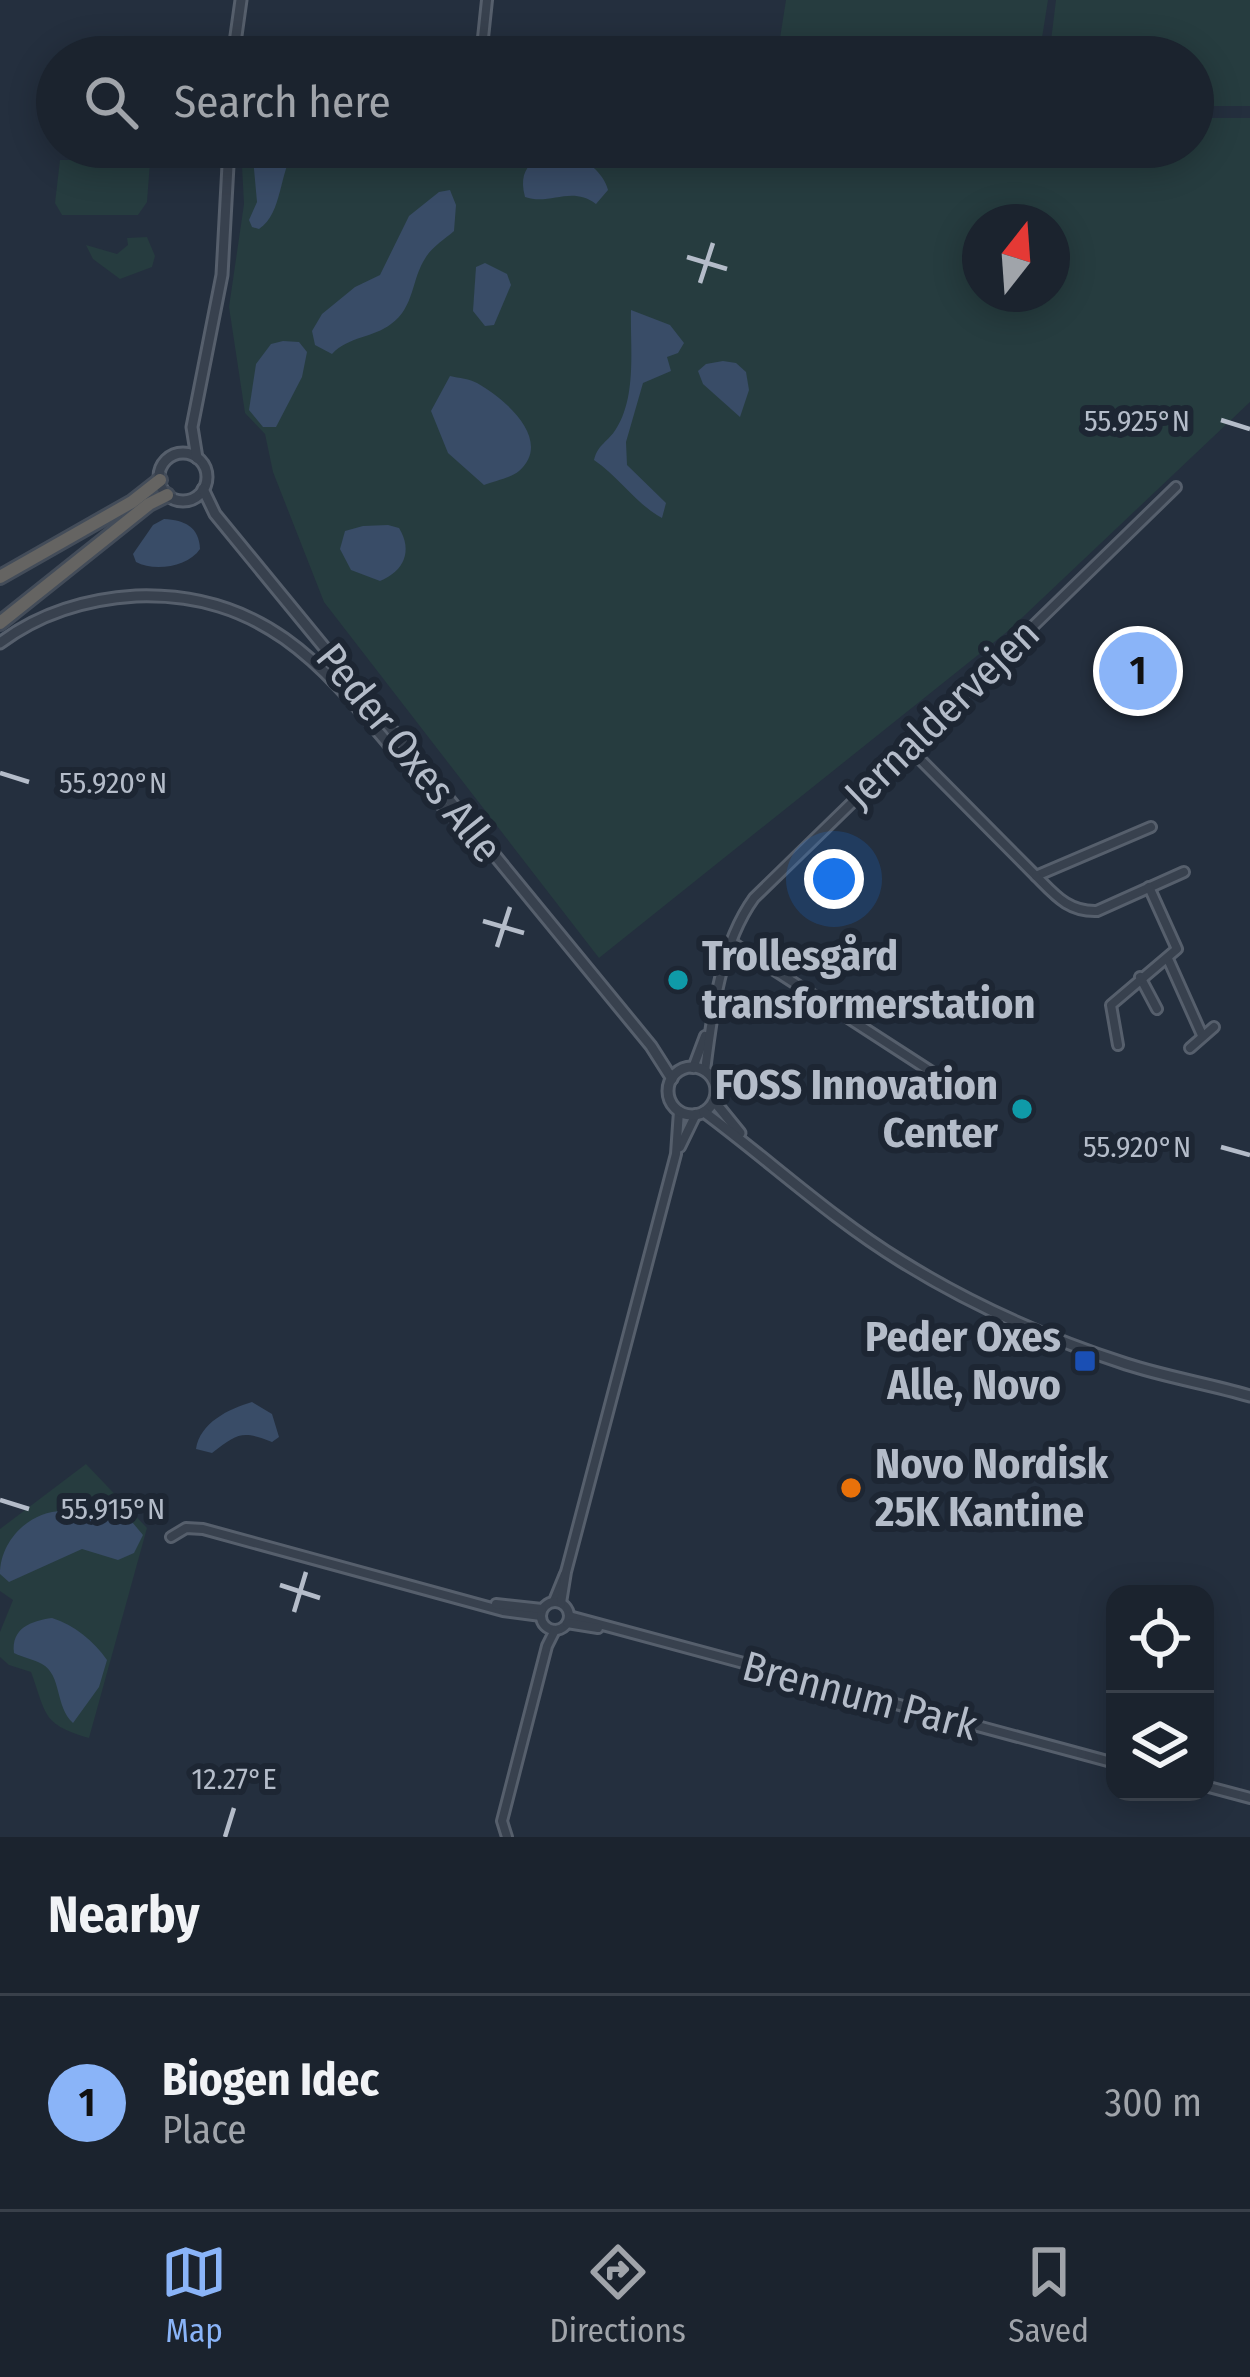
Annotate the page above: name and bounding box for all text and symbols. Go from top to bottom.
search box [36,36,1214,168]
icon: search [78,69,144,135]
text: Search here [174,75,391,129]
north arrow [962,204,1070,312]
text: 55.925°N [1084,403,1190,439]
street label: Jernaldervejen [834,609,1050,819]
pin: 1 [1099,626,1177,716]
street label: Peder Oxes Alle [306,634,512,872]
text: 55.920°N [59,765,167,801]
your location [804,849,864,909]
place label: Trollesgård transformerstation [702,931,1035,1029]
marker: Trollesgård transformerstation [665,967,691,993]
place label: FOSS Innovation Center [715,1060,999,1158]
marker: FOSS Innovation Center [1009,1096,1035,1122]
text: 55.920°N [1083,1129,1191,1165]
place label: Peder Oxes Alle, Novo [865,1312,1061,1410]
marker: Peder Oxes Alle, Novo [1072,1348,1098,1374]
place label: Novo Nordisk 25K Kantine [874,1439,1109,1537]
marker: Novo Nordisk 25K Kantine [838,1475,864,1501]
text: 55.915°N [61,1491,165,1527]
map controls [1106,1585,1214,1801]
button: locate [1106,1585,1214,1693]
street label: Brennum Park [738,1641,983,1751]
button: layers [1106,1693,1214,1801]
text: 12.27°E [192,1761,276,1797]
text: Nearby [48,1884,200,1946]
text: Biogen Idec [162,2053,379,2107]
text: 1 [79,2080,95,2126]
text: 300 m [1105,2080,1202,2126]
text: Place [162,2107,246,2153]
tab: Map [161,2239,227,2351]
tab: Directions [549,2239,686,2351]
tab: Saved [1008,2239,1089,2351]

